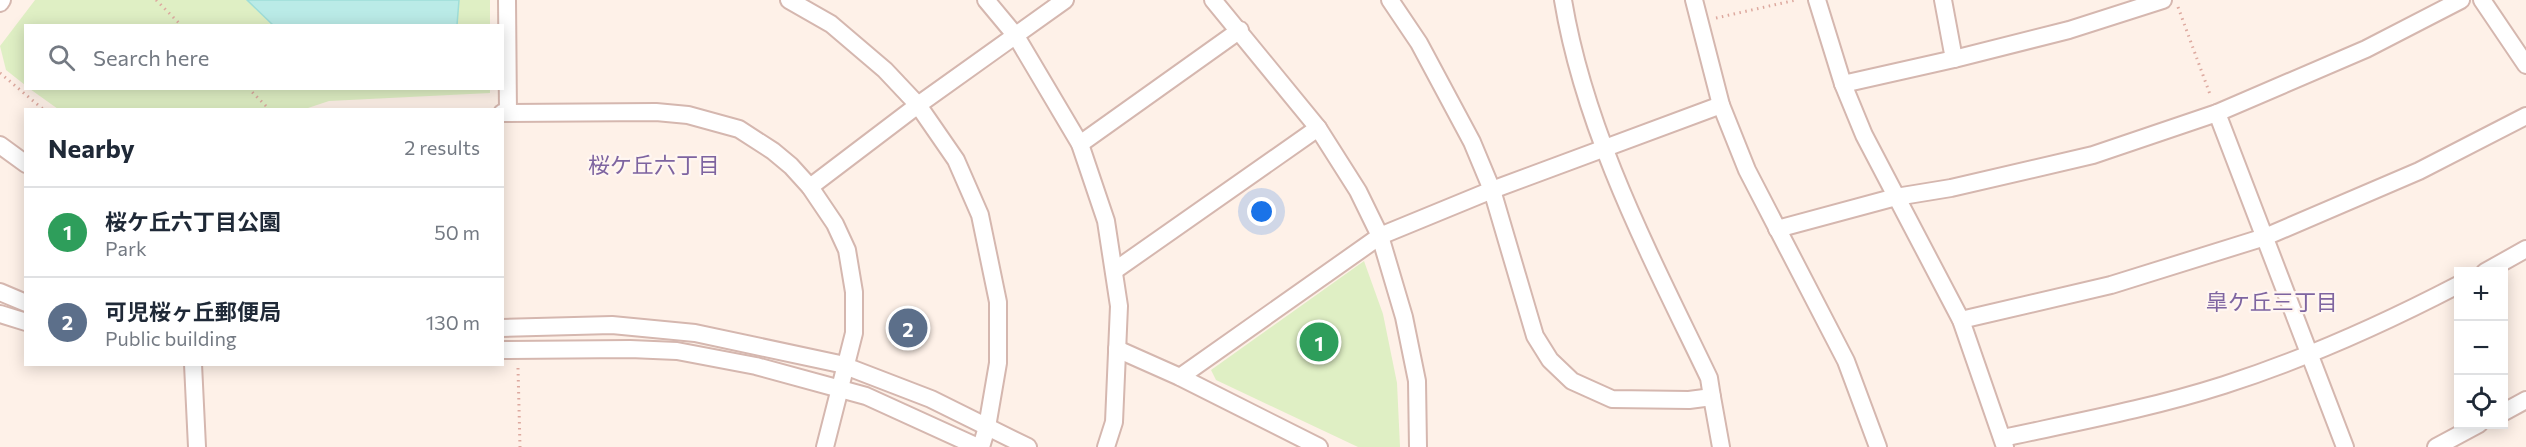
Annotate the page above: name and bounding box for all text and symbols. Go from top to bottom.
search box [24,24,504,90]
icon: search [45,41,78,74]
text: Search here [93,44,209,71]
text: Nearby [48,132,135,163]
text: 2 results [404,135,480,159]
district label: 桜ケ丘六丁目 [588,151,720,178]
your location [1247,197,1276,226]
text: 桜ケ丘六丁目公園 [105,208,281,235]
text: 1 [63,220,72,244]
text: 50 m [434,220,480,244]
text: Park [105,236,147,260]
map controls [2454,267,2508,429]
button: + [2454,267,2508,321]
district label: 皐ケ丘三丁目 [2206,288,2338,315]
text: 可児桜ヶ丘郵便局 [105,298,281,325]
pin: 2 [888,306,928,350]
text: 2 [62,310,73,334]
text: 130 m [426,310,480,334]
pin: 1 [1300,320,1338,364]
button: − [2454,321,2508,375]
text: Public building [105,326,237,350]
button: locate [2454,375,2508,429]

